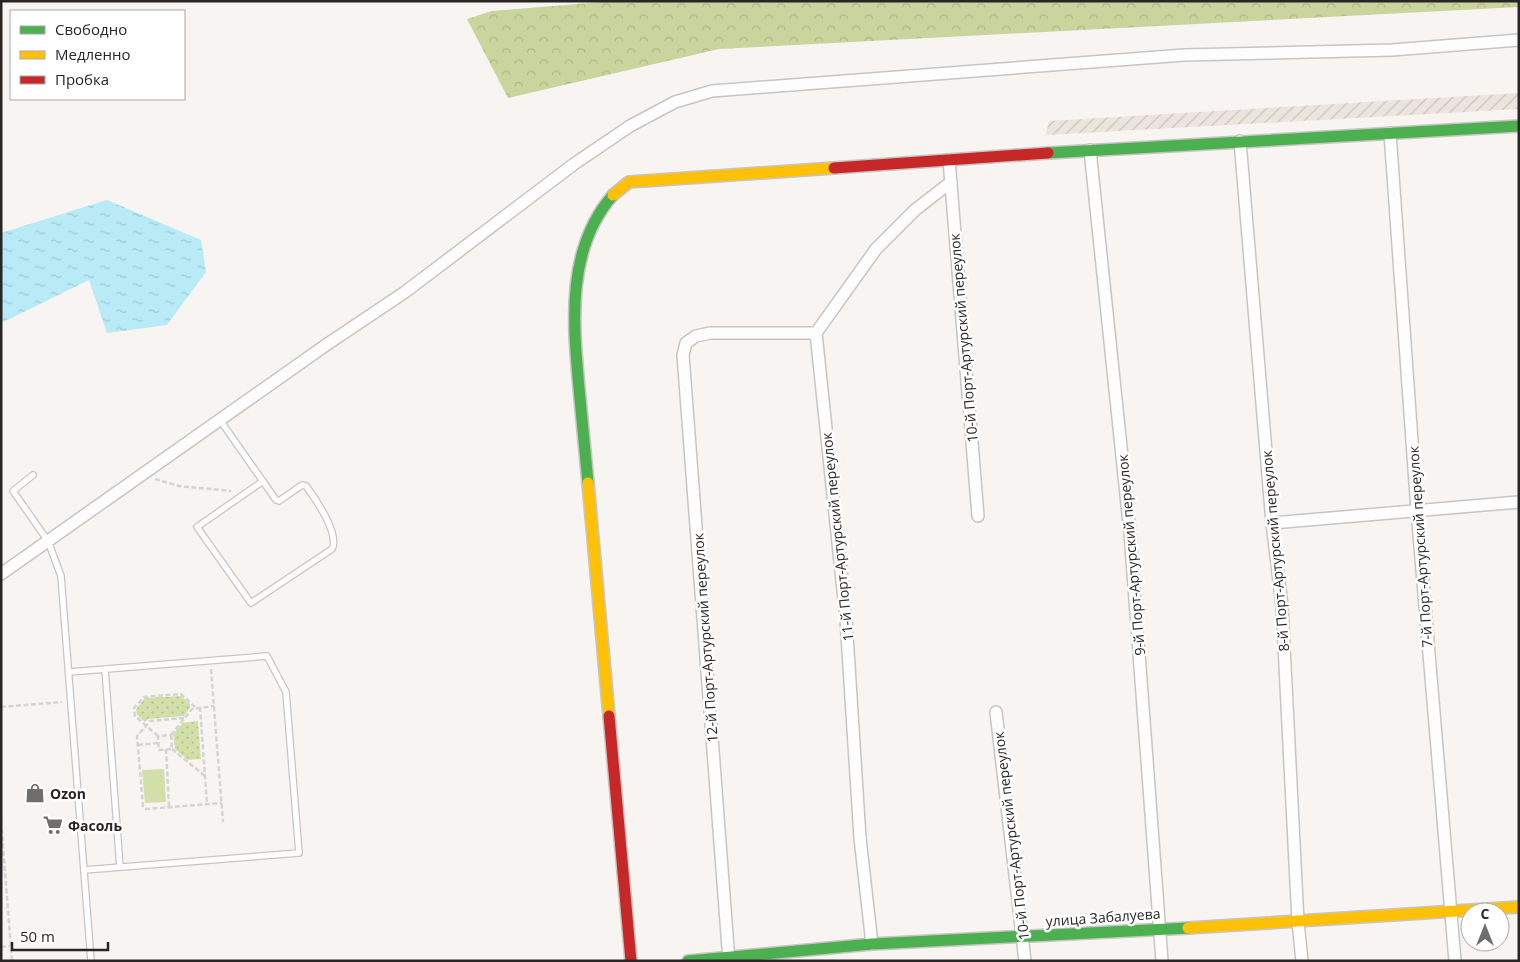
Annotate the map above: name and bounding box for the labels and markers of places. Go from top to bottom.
shop icon: Ozon [24,782,46,804]
place label: Ozon [50,784,86,803]
supermarket icon: Фасоль [42,814,64,836]
place label: Фасоль [68,816,122,835]

